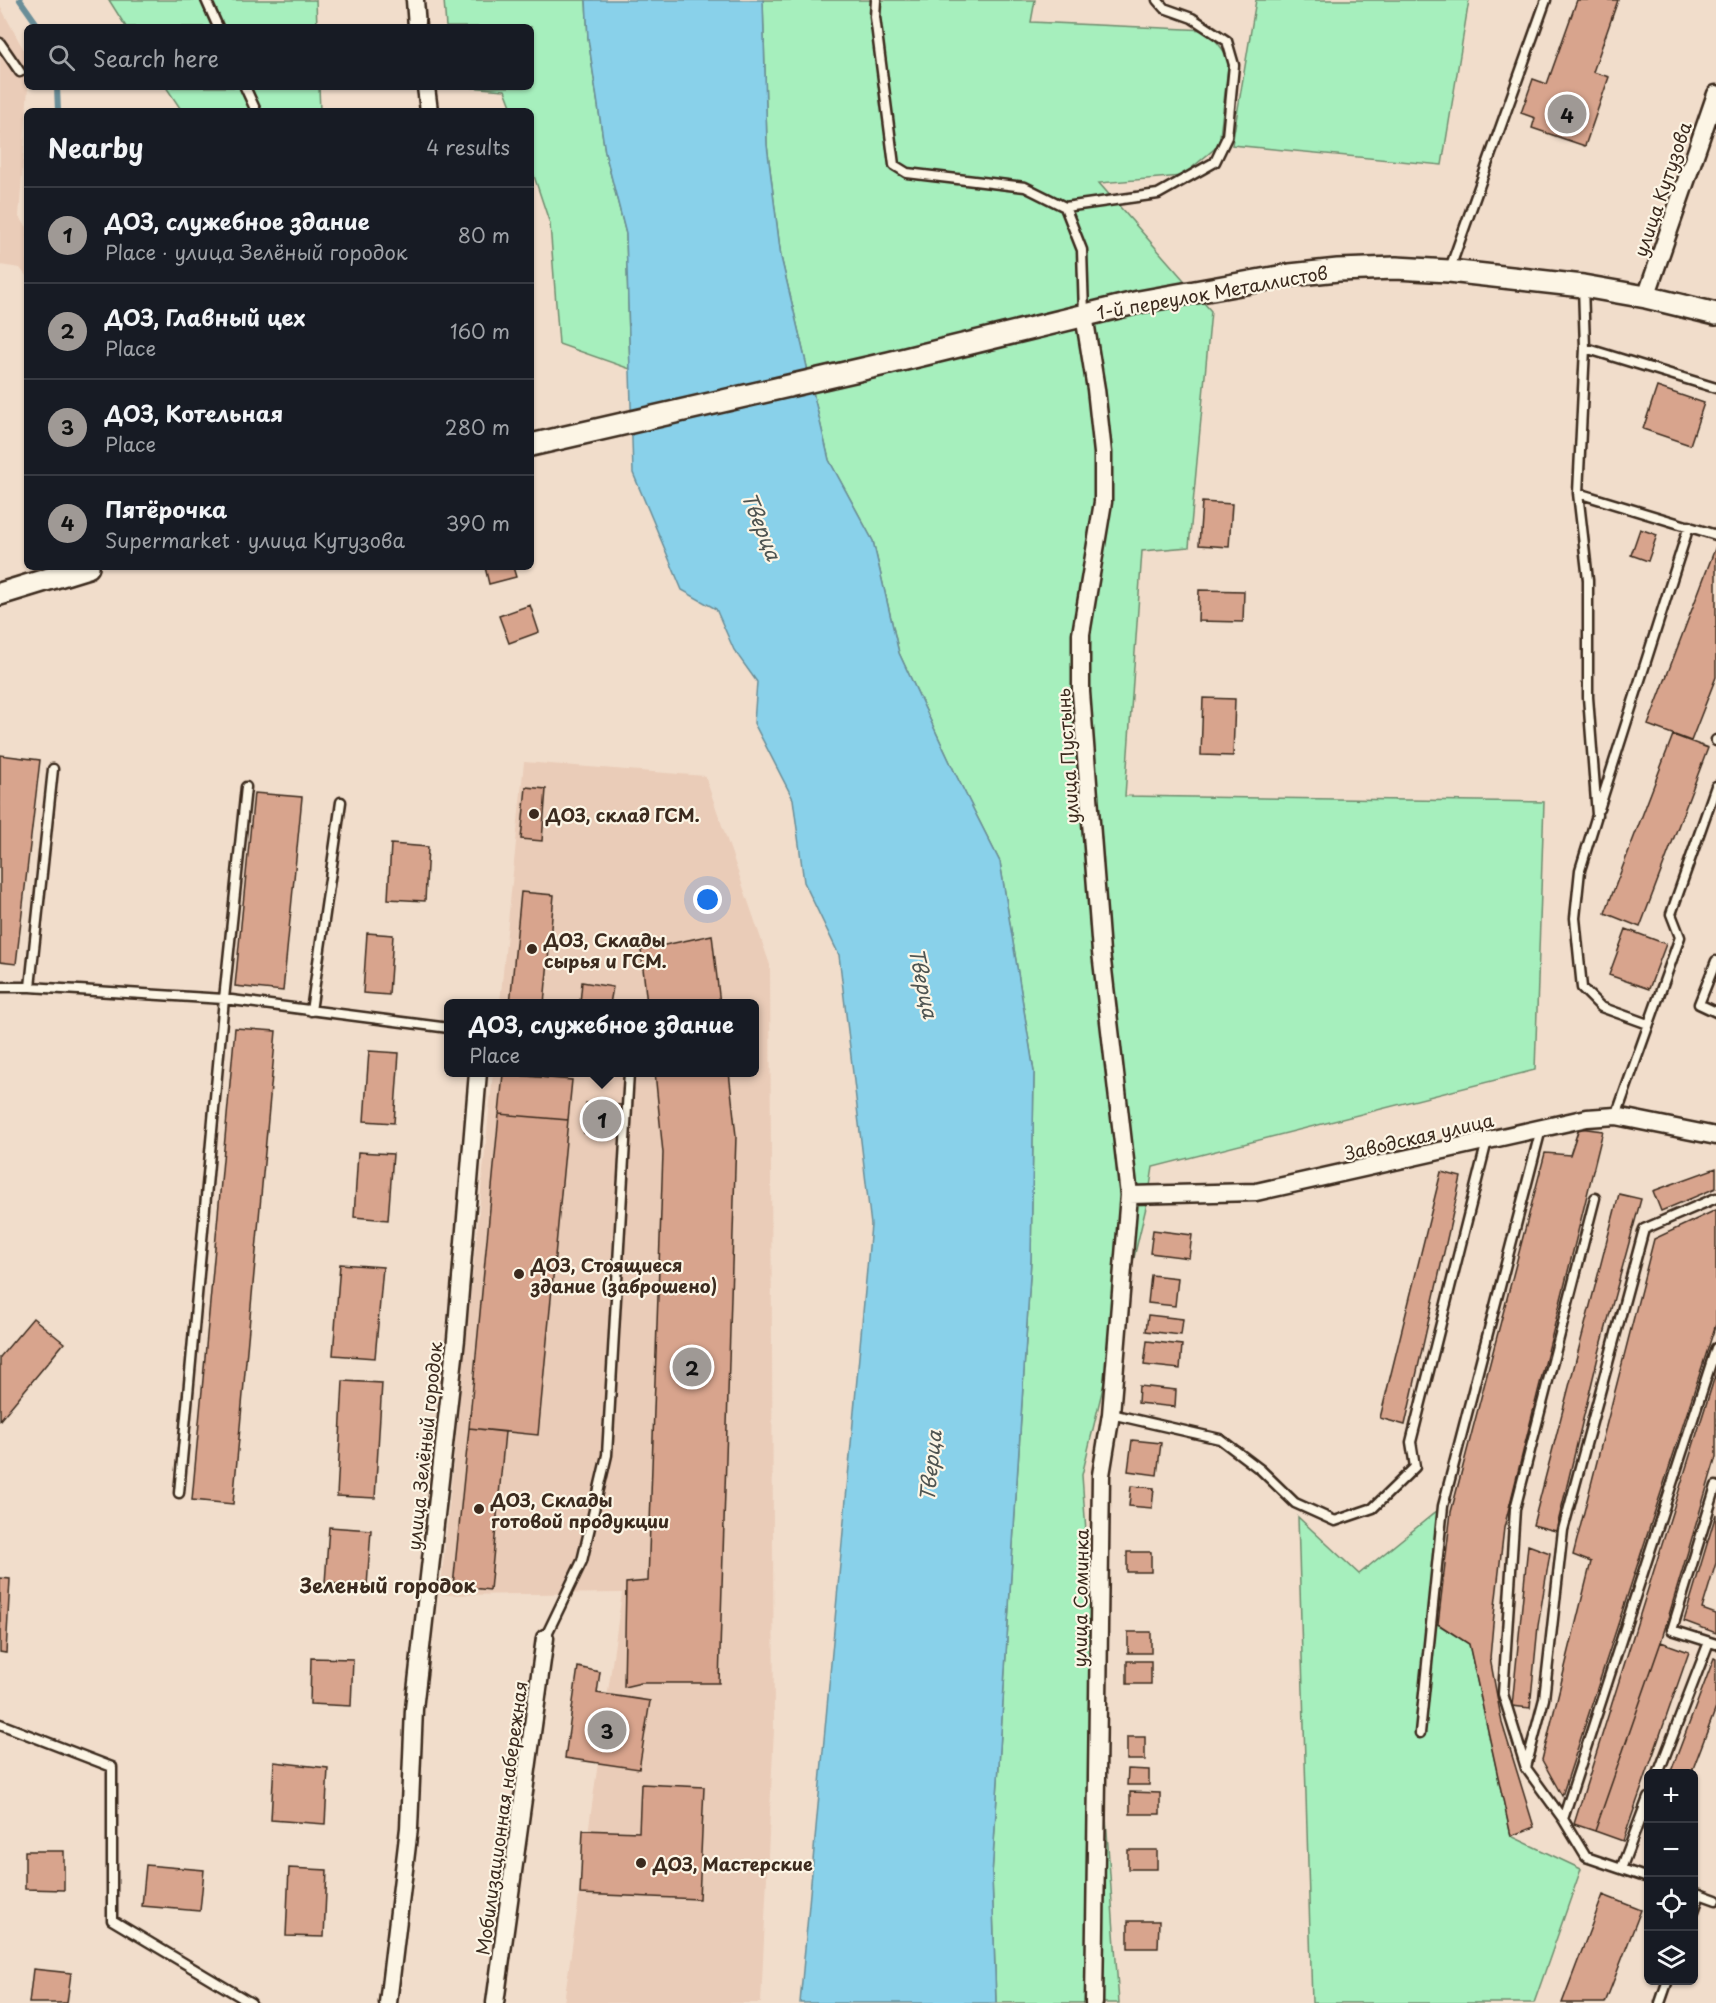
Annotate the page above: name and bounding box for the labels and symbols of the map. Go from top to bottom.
pin: 4 [1548,92,1586,136]
street label: улица Кутузова [1626,117,1698,260]
street label: 1-й переулок Металлистов [1094,258,1330,326]
water label: Тверца [735,487,790,565]
street label: улица Пустынь [1049,687,1085,825]
place label: ДОЗ, склад ГСМ. [545,801,700,828]
marker: ДОЗ, склад ГСМ. [527,807,541,821]
your location [693,885,722,914]
place label: ДОЗ, Склады сырья и ГСМ. [543,926,667,974]
marker: ДОЗ, Склады сырья и ГСМ. [525,942,539,956]
water label: Тверца [902,945,946,1022]
pin: 1 [582,1096,622,1142]
street label: Заводская улица [1342,1106,1497,1166]
place label: ДОЗ, Стоящиеся здание (заброшено) [530,1251,717,1299]
marker: ДОЗ, Стоящиеся здание (заброшено) [512,1267,526,1281]
street label: улица Зелёный городок [400,1340,448,1552]
pin: 2 [672,1344,712,1390]
water label: Тверца [911,1428,949,1503]
place label: ДОЗ, Склады готовой продукции [490,1486,669,1534]
marker: ДОЗ, Склады готовой продукции [472,1502,486,1516]
street label: улица Соминка [1065,1528,1095,1668]
district label: Зеленый городок [299,1570,476,1600]
street label: Мобилизационная набережная [468,1679,534,1957]
pin: 3 [588,1708,626,1752]
place label: ДОЗ, Мастерские [652,1850,813,1877]
marker: ДОЗ, Мастерские [634,1856,648,1870]

